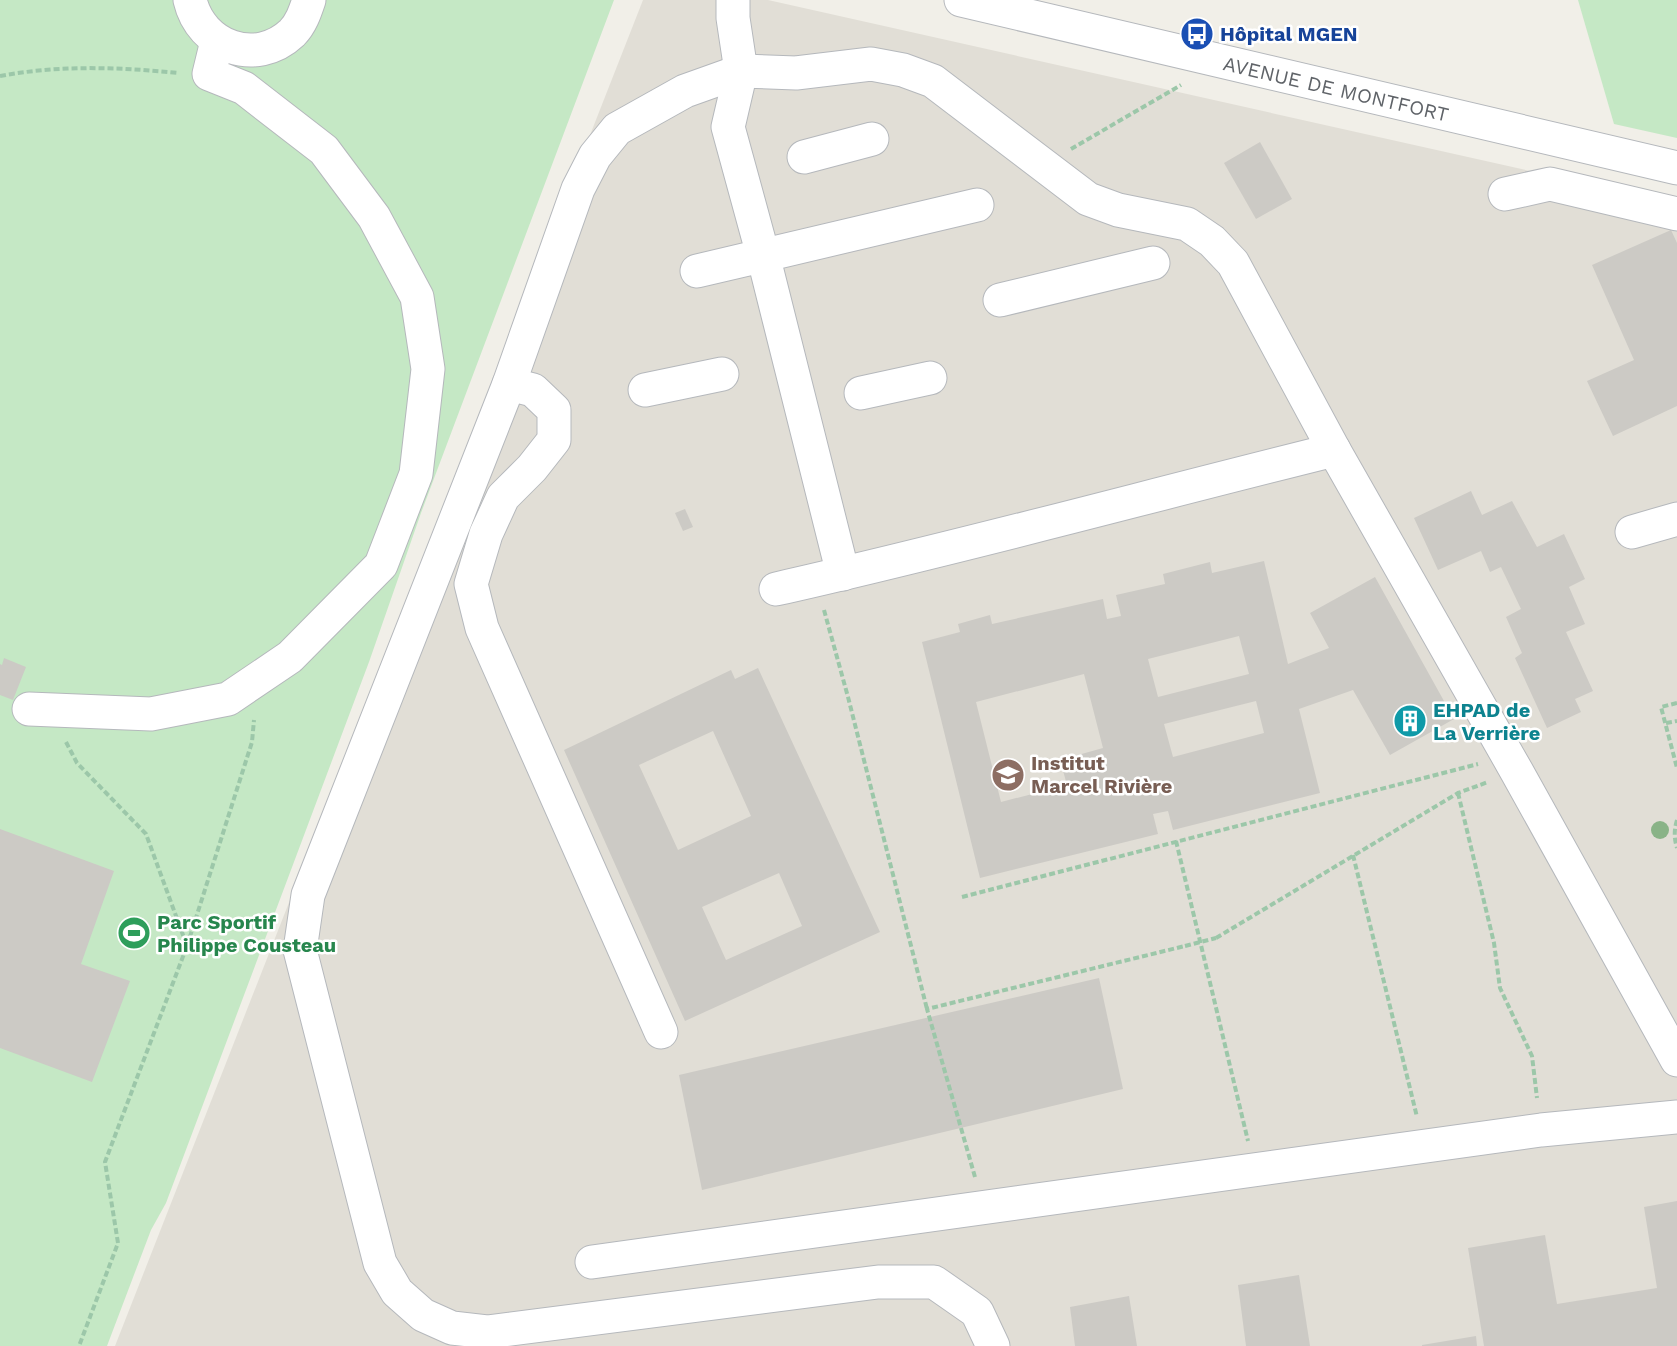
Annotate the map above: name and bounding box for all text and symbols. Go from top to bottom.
bus stop icon: Hôpital MGEN [1179,16,1215,52]
place label: Hôpital MGEN [1220,22,1358,46]
street label: AVENUE DE MONTFORT [1221,51,1451,127]
place label: EHPAD de La Verrière [1433,698,1540,745]
building icon: EHPAD de La Verrière [1392,703,1428,739]
place label: Institut Marcel Rivière [1031,751,1172,798]
school or university icon: Institut Marcel Rivière [990,757,1026,793]
place label: Parc Sportif Philippe Cousteau [157,910,336,957]
sports icon: Parc Sportif Philippe Cousteau [116,915,152,951]

